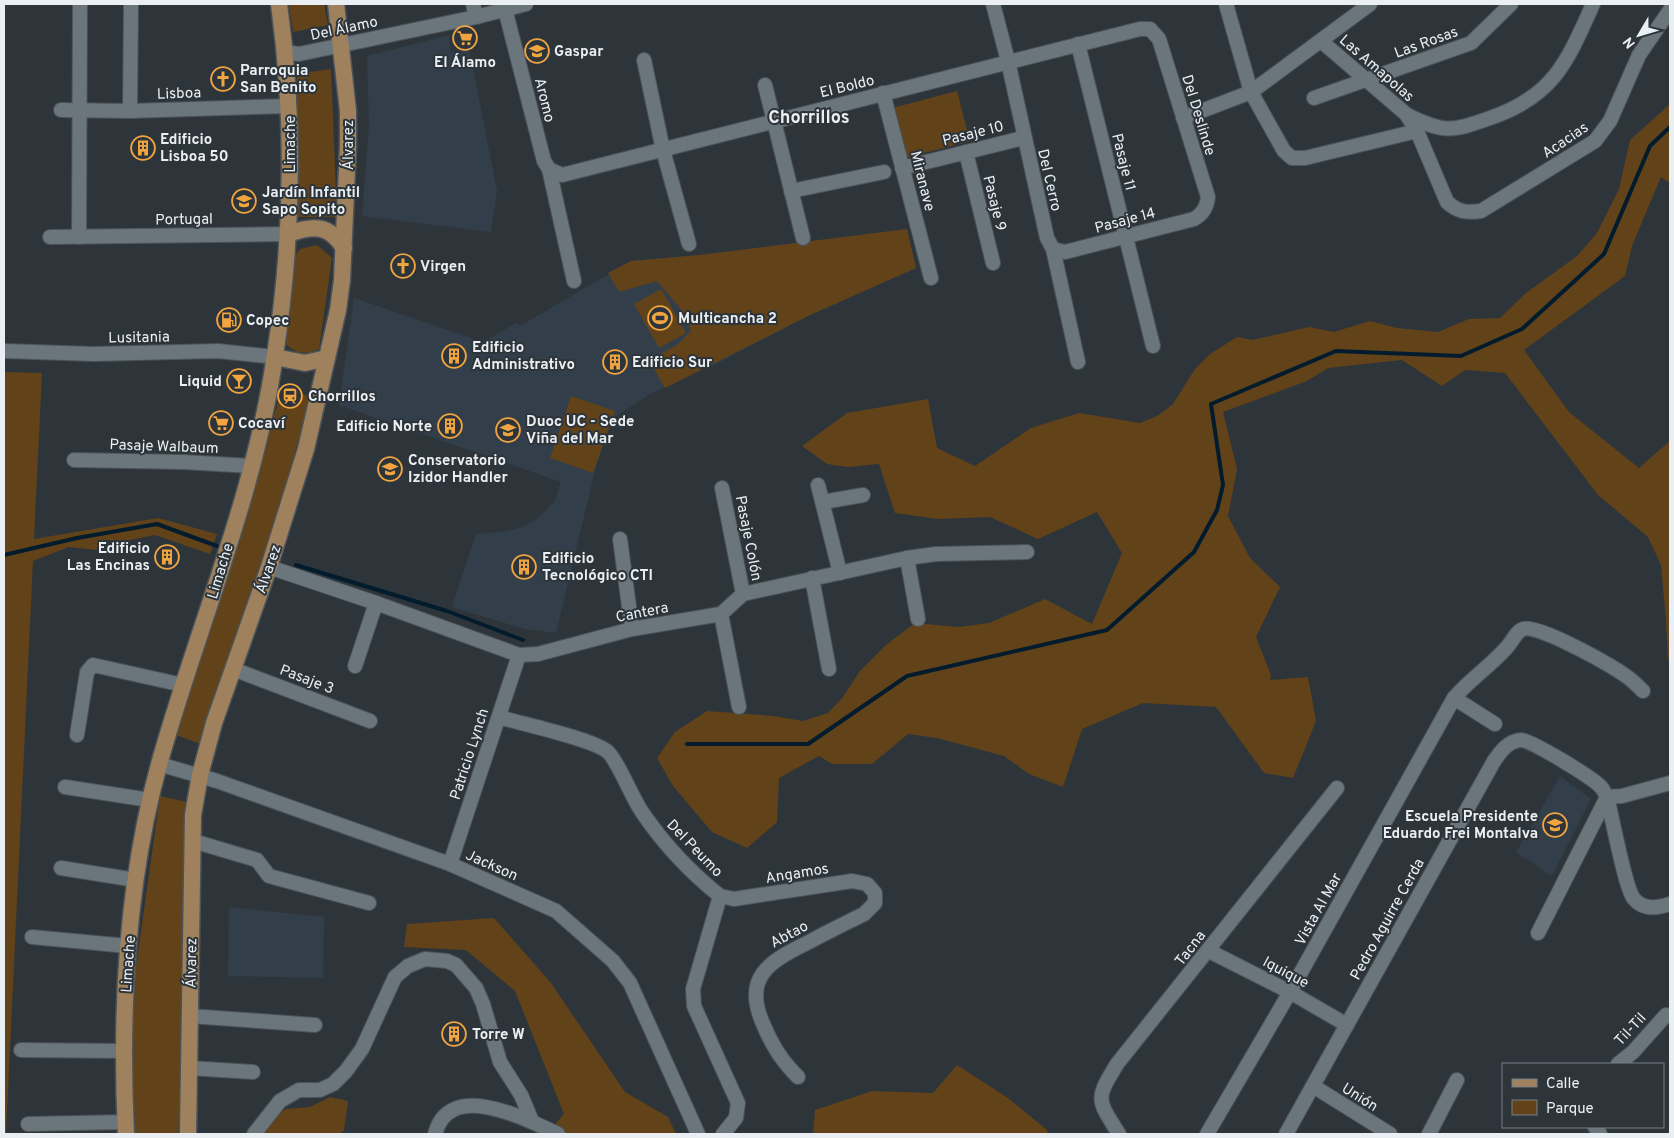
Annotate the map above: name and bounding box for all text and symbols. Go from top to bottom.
north arrow [1614,10,1664,60]
street label: Del Álamo [309,12,380,46]
street label: Las Rosas [1392,23,1461,64]
supermarket icon: El Álamo [452,25,478,51]
street label: Las Amapolas [1335,31,1417,107]
text: N [1620,33,1640,51]
school or university icon: Gaspar [524,38,550,64]
place label: Gaspar [554,43,604,62]
place label: El Álamo [434,53,496,73]
place label: Parroquia San Benito [240,62,317,98]
church icon: Parroquia San Benito [210,66,236,92]
street label: El Boldo [818,72,877,103]
street label: Del Deslinde [1176,73,1219,158]
street label: Aromo [529,76,558,125]
street label: Lisboa [157,84,202,105]
district label: Chorrillos [768,107,850,130]
street label: Limache [282,115,301,173]
street label: Pasaje 10 [941,118,1006,151]
street label: Acacias [1539,119,1593,164]
street label: Álvarez [339,120,359,170]
place label: Edificio Lisboa 50 [160,131,229,167]
street label: Pasaje 11 [1106,132,1139,193]
building icon: Edificio Lisboa 50 [130,135,156,161]
street label: Del Cerro [1032,147,1065,213]
street label: Miranave [905,149,938,214]
street label: Pasaje 9 [977,174,1010,233]
place label: Jardín Infantil Sapo Sopito [262,184,360,220]
school or university icon: Jardín Infantil Sapo Sopito [231,188,257,214]
street label: Pasaje 14 [1093,204,1158,239]
street label: Portugal [155,210,213,231]
church icon: Virgen [390,253,416,279]
place label: Virgen [420,258,466,277]
sports icon: Multicancha 2 [647,305,673,331]
fuel station icon: Copec [216,307,242,333]
place label: Multicancha 2 [678,310,777,329]
place label: Copec [246,312,289,331]
street label: Lusitania [108,328,170,349]
place label: Edificio Administrativo [472,339,575,375]
building icon: Edificio Administrativo [441,343,467,369]
building icon: Edificio Sur [602,349,628,375]
place label: Edificio Sur [632,354,713,373]
bar icon: Liquid [226,368,252,394]
place label: Liquid [179,373,222,392]
station icon: Chorrillos [277,383,303,409]
place label: Chorrillos [308,388,376,407]
supermarket icon: Cocaví [208,410,234,436]
building icon: Edificio Norte [437,413,463,439]
place label: Duoc UC - Sede Viña del Mar [526,413,634,449]
place label: Cocaví [238,415,287,434]
school or university icon: Duoc UC - Sede Viña del Mar [495,417,521,443]
place label: Edificio Norte [336,418,432,437]
street label: Pasaje Walbaum [109,436,219,459]
place label: Conservatorio Izidor Handler [408,452,508,488]
school or university icon: Conservatorio Izidor Handler [377,456,403,482]
street label: Pasaje Colón [730,494,765,583]
place label: Edificio Las Encinas [67,540,150,576]
street label: Limache [204,541,239,602]
street label: Álvarez [251,542,287,596]
building icon: Edificio Las Encinas [154,544,180,570]
place label: Edificio Tecnológico CTI [542,550,653,586]
building icon: Edificio Tecnológico CTI [511,554,537,580]
street label: Cantera [614,599,670,628]
street label: Pasaje 3 [277,661,336,699]
street label: Patricio Lynch [447,706,494,803]
place label: Escuela Presidente Eduardo Frei Montalva [1383,808,1538,844]
school or university icon: Escuela Presidente Eduardo Frei Montalva [1542,812,1568,838]
street label: Del Peumo [662,816,726,882]
street label: Jackson [462,846,520,886]
street label: Pedro Aguirre Cerda [1347,855,1430,984]
street label: Angamos [764,860,830,889]
street label: Vista Al Mar [1292,870,1347,949]
street label: Abtao [767,917,812,953]
street label: Tacna [1171,927,1211,970]
street label: Limache [118,935,141,993]
street label: Álvarez [182,938,202,988]
street label: Iquique [1259,953,1312,993]
street label: Til-Til [1611,1010,1651,1050]
building icon: Torre W [441,1021,467,1047]
place label: Torre W [472,1026,525,1045]
legend [1502,1063,1664,1128]
text: Calle [1546,1075,1580,1094]
street label: Unión [1337,1080,1381,1117]
text: Parque [1546,1100,1594,1119]

